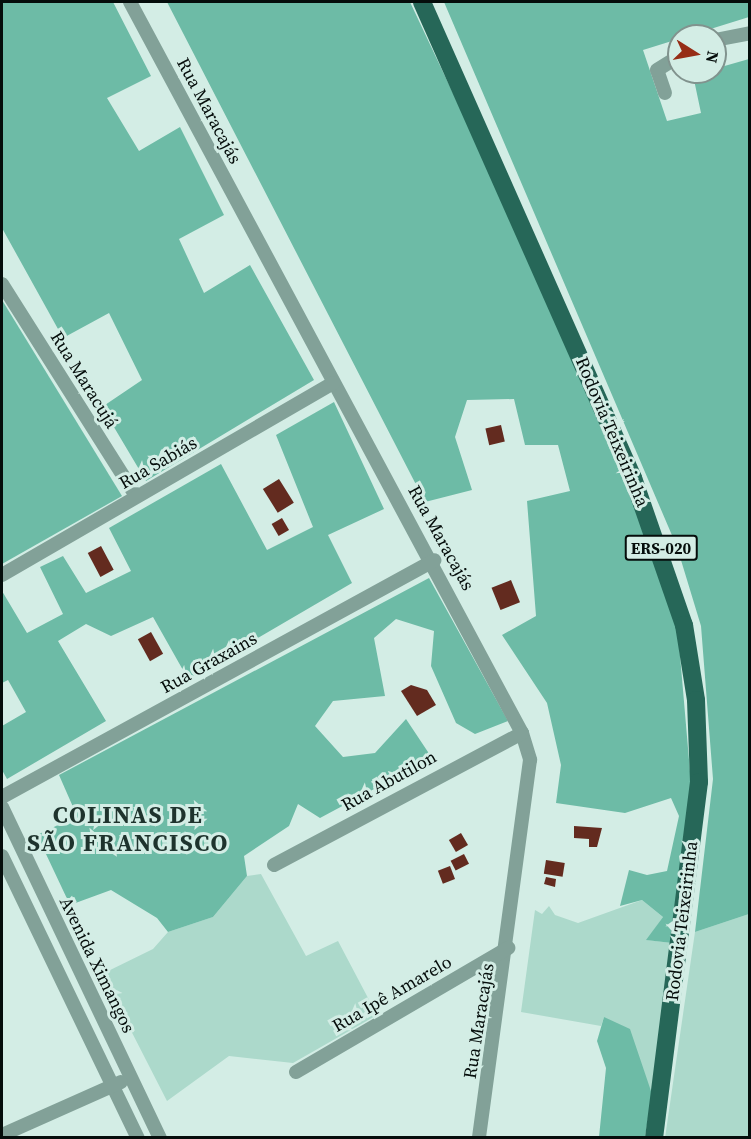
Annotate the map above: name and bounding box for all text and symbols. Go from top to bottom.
north arrow [667,24,727,84]
text: N [701,49,725,65]
street label: Rua Maracajás [172,54,246,168]
street label: Rua Maracujá [46,328,122,432]
street label: Rodovia Teixeirinha [571,354,653,510]
street label: Rua Sabiás [115,432,201,494]
street label: Rua Maracajás [403,482,479,594]
road number: ERS-020 [624,535,698,561]
street label: Rua Graxains [157,628,261,698]
street label: Rua Abutilon [338,746,440,816]
district label: COLINAS DE SÃO FRANCISCO [27,801,229,857]
street label: Rodovia Teixeirinha [661,840,703,1002]
street label: Avenida Ximangos [55,894,139,1036]
street label: Rua Ipê Amarelo [328,951,456,1037]
street label: Rua Maracajás [459,962,499,1080]

